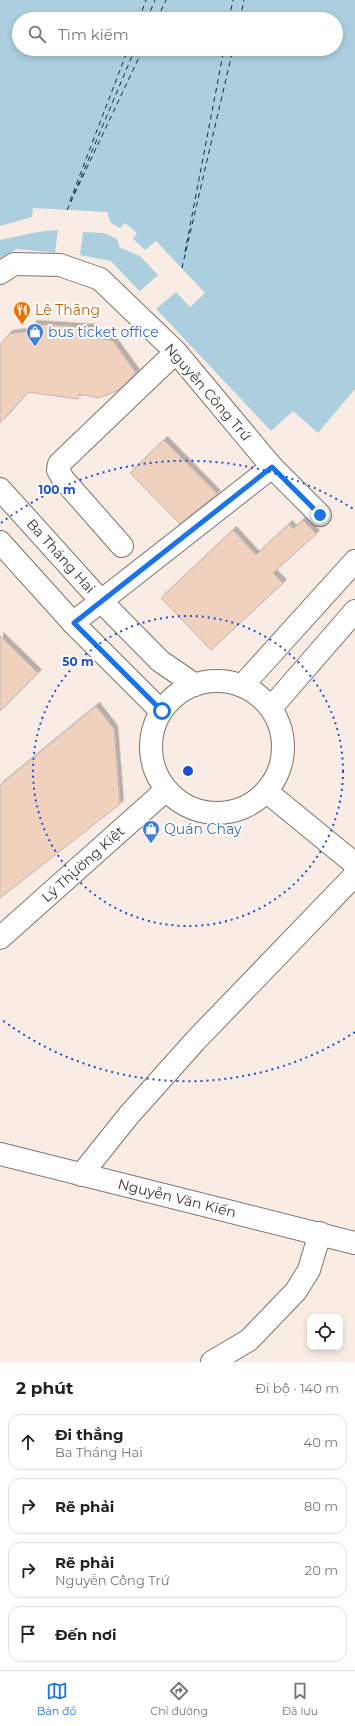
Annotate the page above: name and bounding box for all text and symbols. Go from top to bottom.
search box [12,12,343,56]
icon: search [26,23,48,45]
text: Tìm kiếm [58,25,129,44]
restaurant icon: Lê Thāng [12,300,32,325]
place label: Lê Thāng [35,301,100,319]
shop icon: bus ticket office [25,322,45,347]
place label: bus ticket office [48,323,159,341]
street label: Nguyễn Công Trứ [161,340,256,445]
text: 100 m [39,482,75,497]
route end [311,506,329,524]
street label: Ba Tháng Hai [23,515,99,597]
text: 50 m [62,654,94,669]
route start [153,702,171,720]
centre of rings [181,764,195,778]
shop icon: Quán Chay [141,819,161,844]
place label: Quán Chay [164,820,242,838]
street label: Lý Thường Kiệt [38,822,128,906]
street label: Nguyễn Văn Kiến [116,1175,238,1221]
map controls [307,1314,343,1350]
button: locate [307,1314,343,1350]
text: 2 phút [16,1378,73,1398]
text: Đi bộ · 140 m [255,1380,339,1396]
text: Đi thẳng [55,1425,123,1444]
icon: ahead [17,1431,39,1453]
text: 40 m [304,1434,338,1450]
text: Ba Tháng Hai [55,1444,143,1460]
icon: right [17,1495,39,1517]
text: Rẽ phải [55,1497,114,1516]
text: 80 m [304,1498,338,1514]
text: Rẽ phải [55,1553,114,1572]
icon: right [17,1559,39,1581]
text: 20 m [305,1562,338,1578]
text: Nguyễn Công Trứ [55,1572,170,1588]
icon: arrive [17,1623,39,1645]
text: Đến nơi [55,1625,116,1644]
tab: Bản đồ [37,1680,76,1718]
tab: Chỉ đường [150,1680,208,1718]
tab: Đã lưu [282,1680,318,1718]

